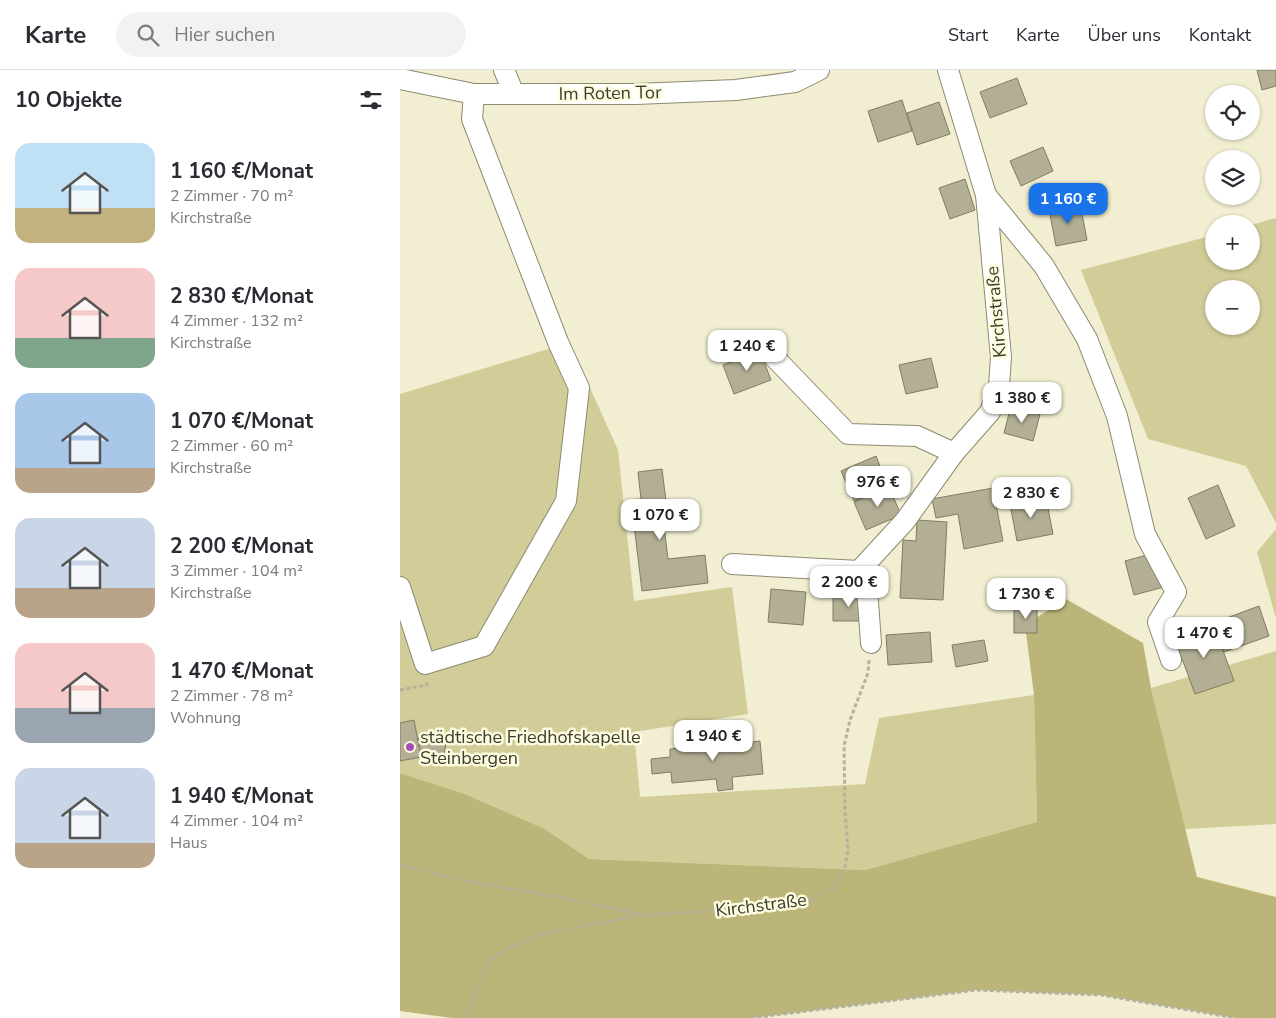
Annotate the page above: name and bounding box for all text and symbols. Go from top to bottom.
search box [116,12,466,57]
text: Karte [25,19,86,51]
icon: search [134,21,162,49]
text: Hier suchen [174,22,275,48]
text: Start [948,23,988,47]
text: Karte [1016,23,1060,47]
text: Über uns [1088,23,1161,47]
text: Kontakt [1189,23,1251,47]
street label: Im Roten Tor [558,80,662,106]
map controls [1205,85,1260,335]
button: locate [1205,85,1260,140]
text: 10 Objekte [15,86,122,114]
icon: filters [357,86,385,114]
button: layers [1205,150,1260,205]
text: 1 160 €/Monat [170,157,313,185]
icon: home [55,163,115,223]
pin: 1 160 € [1022,182,1114,225]
text: 2 Zimmer · 70 m² [170,185,293,207]
text: 1 160 € [1040,188,1096,210]
text: Kirchstraße [170,207,252,229]
button: + [1205,215,1260,270]
street label: Kirchstraße [980,265,1012,359]
button: − [1205,280,1260,335]
text: 2 830 €/Monat [170,282,313,310]
icon: home [55,288,115,348]
text: 4 Zimmer · 132 m² [170,310,303,332]
pin: 1 240 € [701,330,793,372]
text: Kirchstraße [170,332,252,354]
text: 1 240 € [719,335,775,357]
pin: 1 380 € [976,382,1068,424]
text: 1 380 € [994,387,1050,409]
text: 1 070 €/Monat [170,407,313,435]
icon: home [55,413,115,473]
text: 2 Zimmer · 60 m² [170,435,293,457]
text: Kirchstraße [170,457,252,479]
pin: 976 € [843,466,913,508]
text: 976 € [857,471,899,493]
pin: 2 830 € [985,476,1077,519]
text: 2 830 € [1003,482,1059,504]
pin: 1 070 € [614,498,706,541]
text: 1 070 € [632,504,688,526]
text: 2 200 €/Monat [170,532,313,560]
icon: home [55,538,115,598]
text: 3 Zimmer · 104 m² [170,560,303,582]
pin: 2 200 € [803,566,895,608]
text: 2 200 € [821,571,877,593]
pin: 1 730 € [980,578,1072,620]
text: Kirchstraße [170,582,252,604]
text: 1 730 € [998,583,1054,605]
pin: 1 470 € [1158,616,1250,659]
text: 1 470 € [1176,622,1232,644]
text: 1 470 €/Monat [170,657,313,685]
icon: home [55,663,115,723]
text: 2 Zimmer · 78 m² [170,685,293,707]
text: Wohnung [170,707,241,729]
pin: 1 940 € [667,720,759,762]
place label: städtische Friedhofskapelle Steinbergen [420,725,641,770]
text: 1 940 € [685,725,741,747]
marker: städtische Friedhofskapelle Steinbergen [404,741,416,753]
text: 1 940 €/Monat [170,782,313,810]
icon: home [55,788,115,848]
text: 4 Zimmer · 104 m² [170,810,303,832]
text: Haus [170,832,207,854]
street label: Kirchstraße [714,887,808,923]

